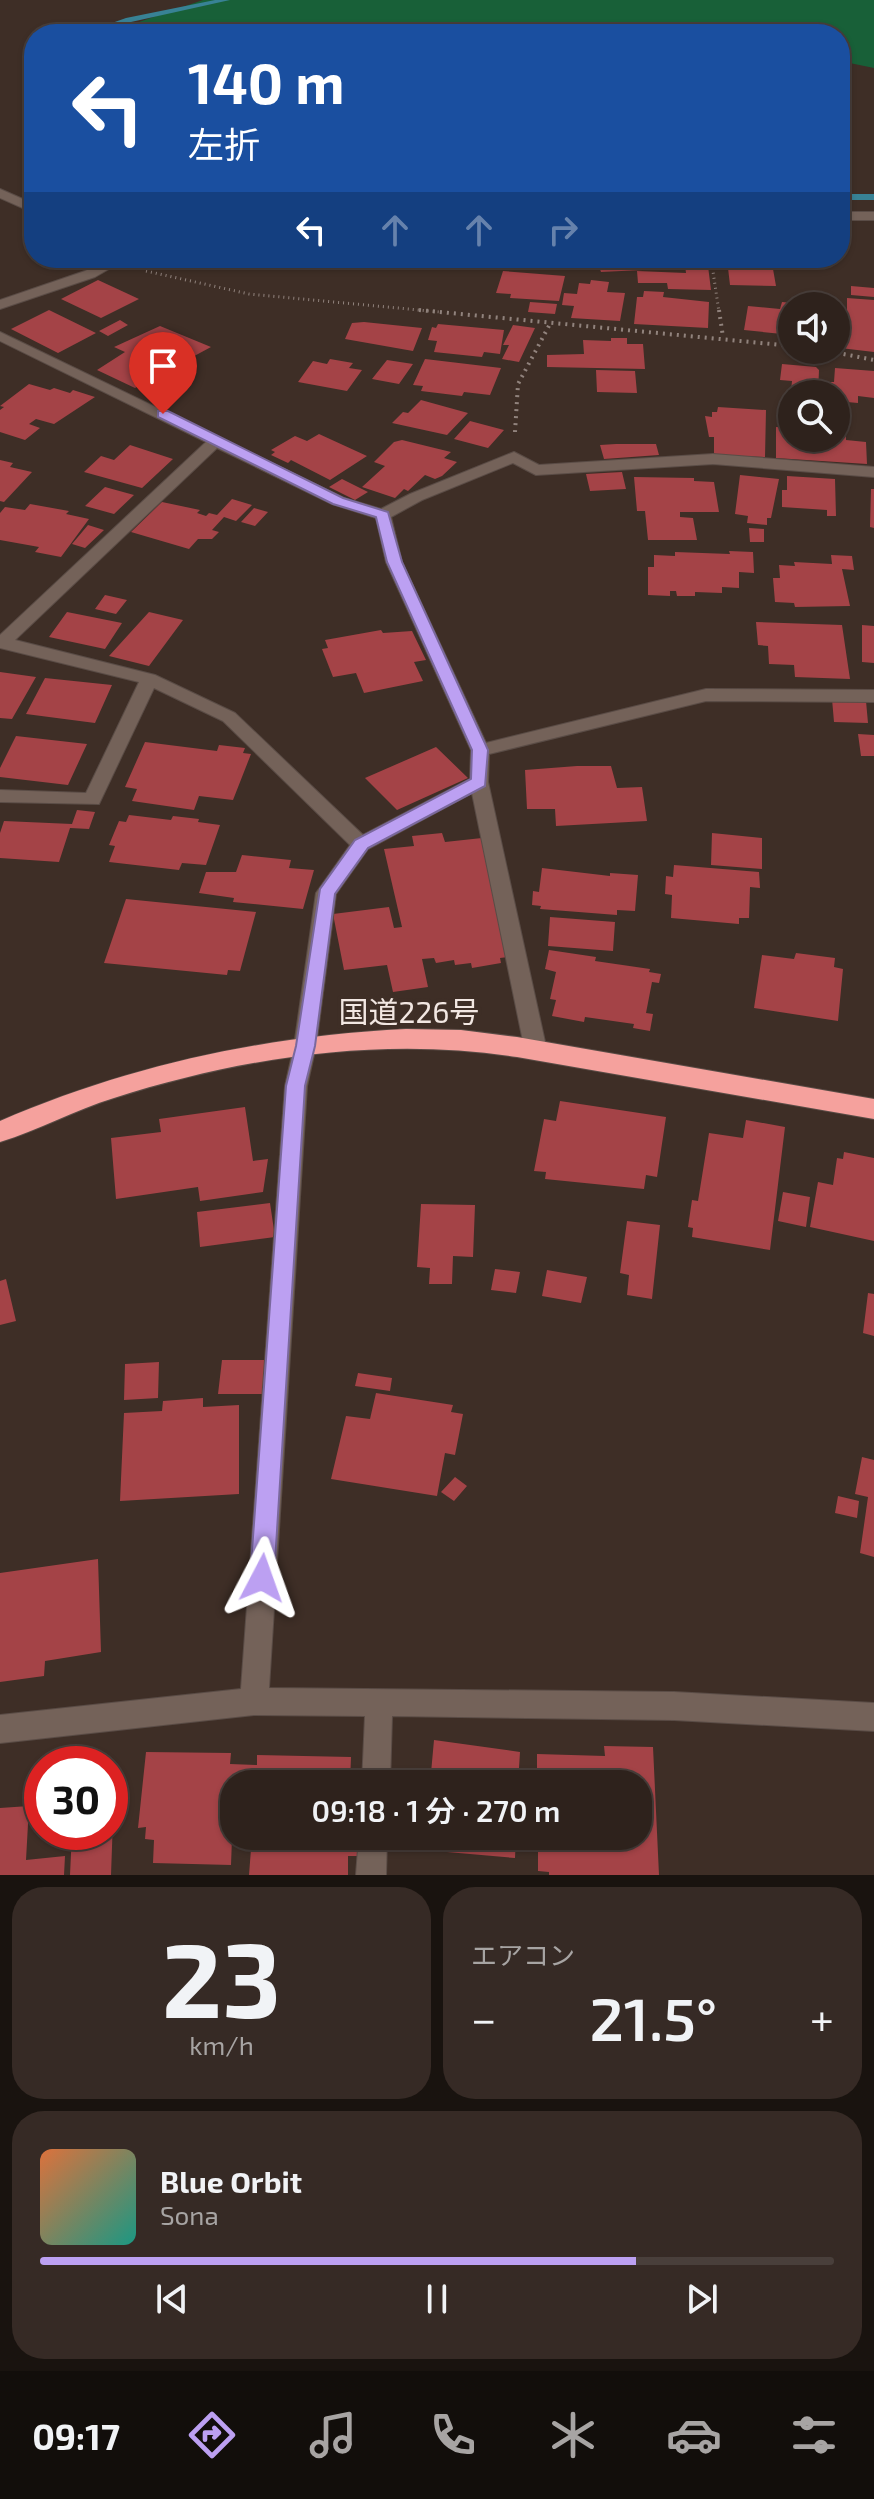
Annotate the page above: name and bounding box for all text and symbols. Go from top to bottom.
text: 140 m [188,48,345,115]
icon: left [56,56,160,160]
text: 左折 [188,122,260,165]
icon: left [289,208,333,252]
icon: ahead [373,208,417,252]
icon: ahead [457,208,501,252]
icon: right [541,208,585,252]
map controls [778,292,850,452]
button: sound [778,292,850,364]
pin [129,332,197,414]
icon: arrive [141,344,185,388]
button: search [778,380,850,452]
street label: 国道226号 [339,993,479,1029]
position arrow [220,1536,304,1620]
speed limit sign: 30 [24,1746,128,1850]
text: 09:18 · 1 分 · 270 m [312,1792,560,1828]
text: 23 [162,1914,281,2039]
text: エアコン [471,1939,575,1970]
text: 21.5° [589,1981,717,2053]
text: − [471,1991,497,2044]
text: + [810,1991,834,2044]
text: km/h [189,2029,254,2060]
text: Blue Orbit [160,2163,302,2199]
text: Sona [160,2199,219,2230]
icon: previous [150,2277,194,2321]
icon: pause [415,2277,459,2321]
icon: next [680,2277,724,2321]
icon: directions [184,2407,240,2463]
icon: music [305,2407,361,2463]
icon: phone [425,2407,481,2463]
icon: climate [545,2407,601,2463]
icon: car [666,2407,722,2463]
icon: filters [786,2407,842,2463]
text: 09:17 [32,2414,120,2457]

